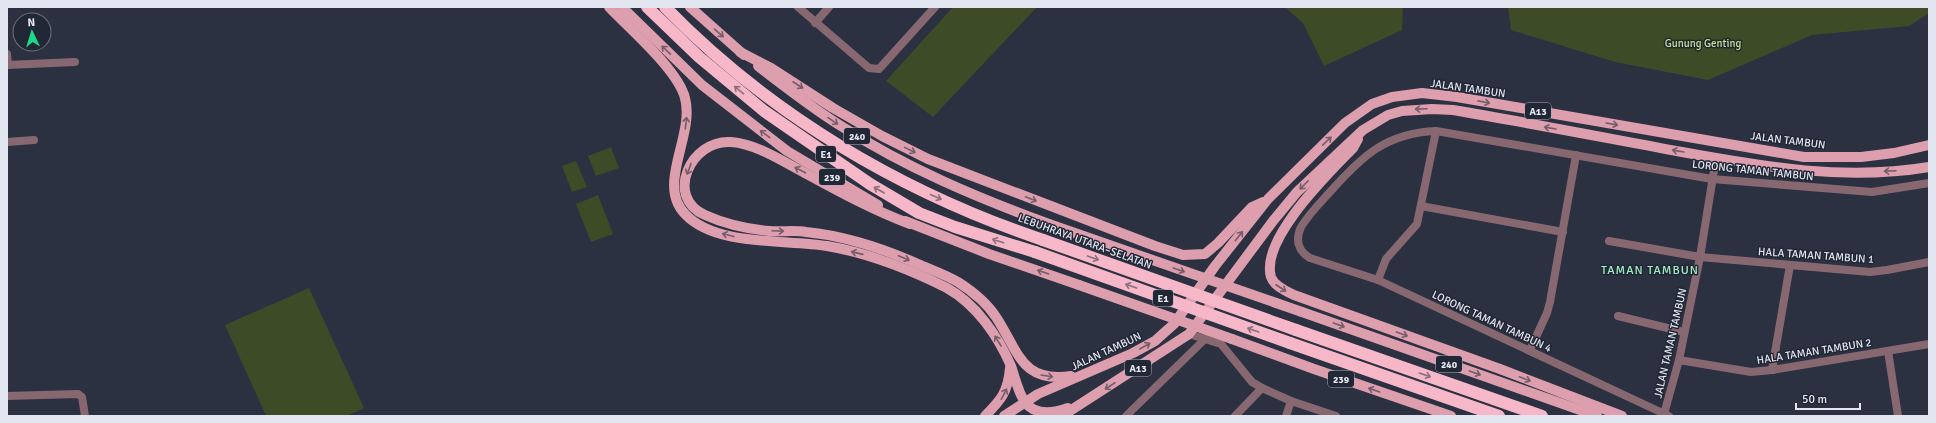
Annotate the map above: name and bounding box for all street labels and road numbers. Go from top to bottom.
street label: JALAN TAMBUN [1430,77,1506,100]
road number: A13 [1525,103,1551,119]
road number: 240 [844,128,870,144]
street label: JALAN TAMBUN [1750,129,1826,152]
road number: E1 [816,146,836,162]
street label: LORONG TAMAN TAMBUN [1692,158,1814,183]
road number: 239 [819,169,845,185]
street label: LEBUHRAYA UTARA–SELATAN [1016,211,1153,272]
street label: HALA TAMAN TAMBUN 1 [1758,245,1874,266]
street label: JALAN TAMAN TAMBUN [1652,287,1689,399]
street label: LORONG TAMAN TAMBUN 4 [1430,288,1554,355]
road number: E1 [1153,290,1173,306]
street label: JALAN TAMBUN [1069,330,1143,373]
street label: HALA TAMAN TAMBUN 2 [1756,336,1872,367]
road number: 240 [1436,356,1462,372]
road number: A13 [1125,360,1151,376]
road number: 239 [1328,371,1354,387]

